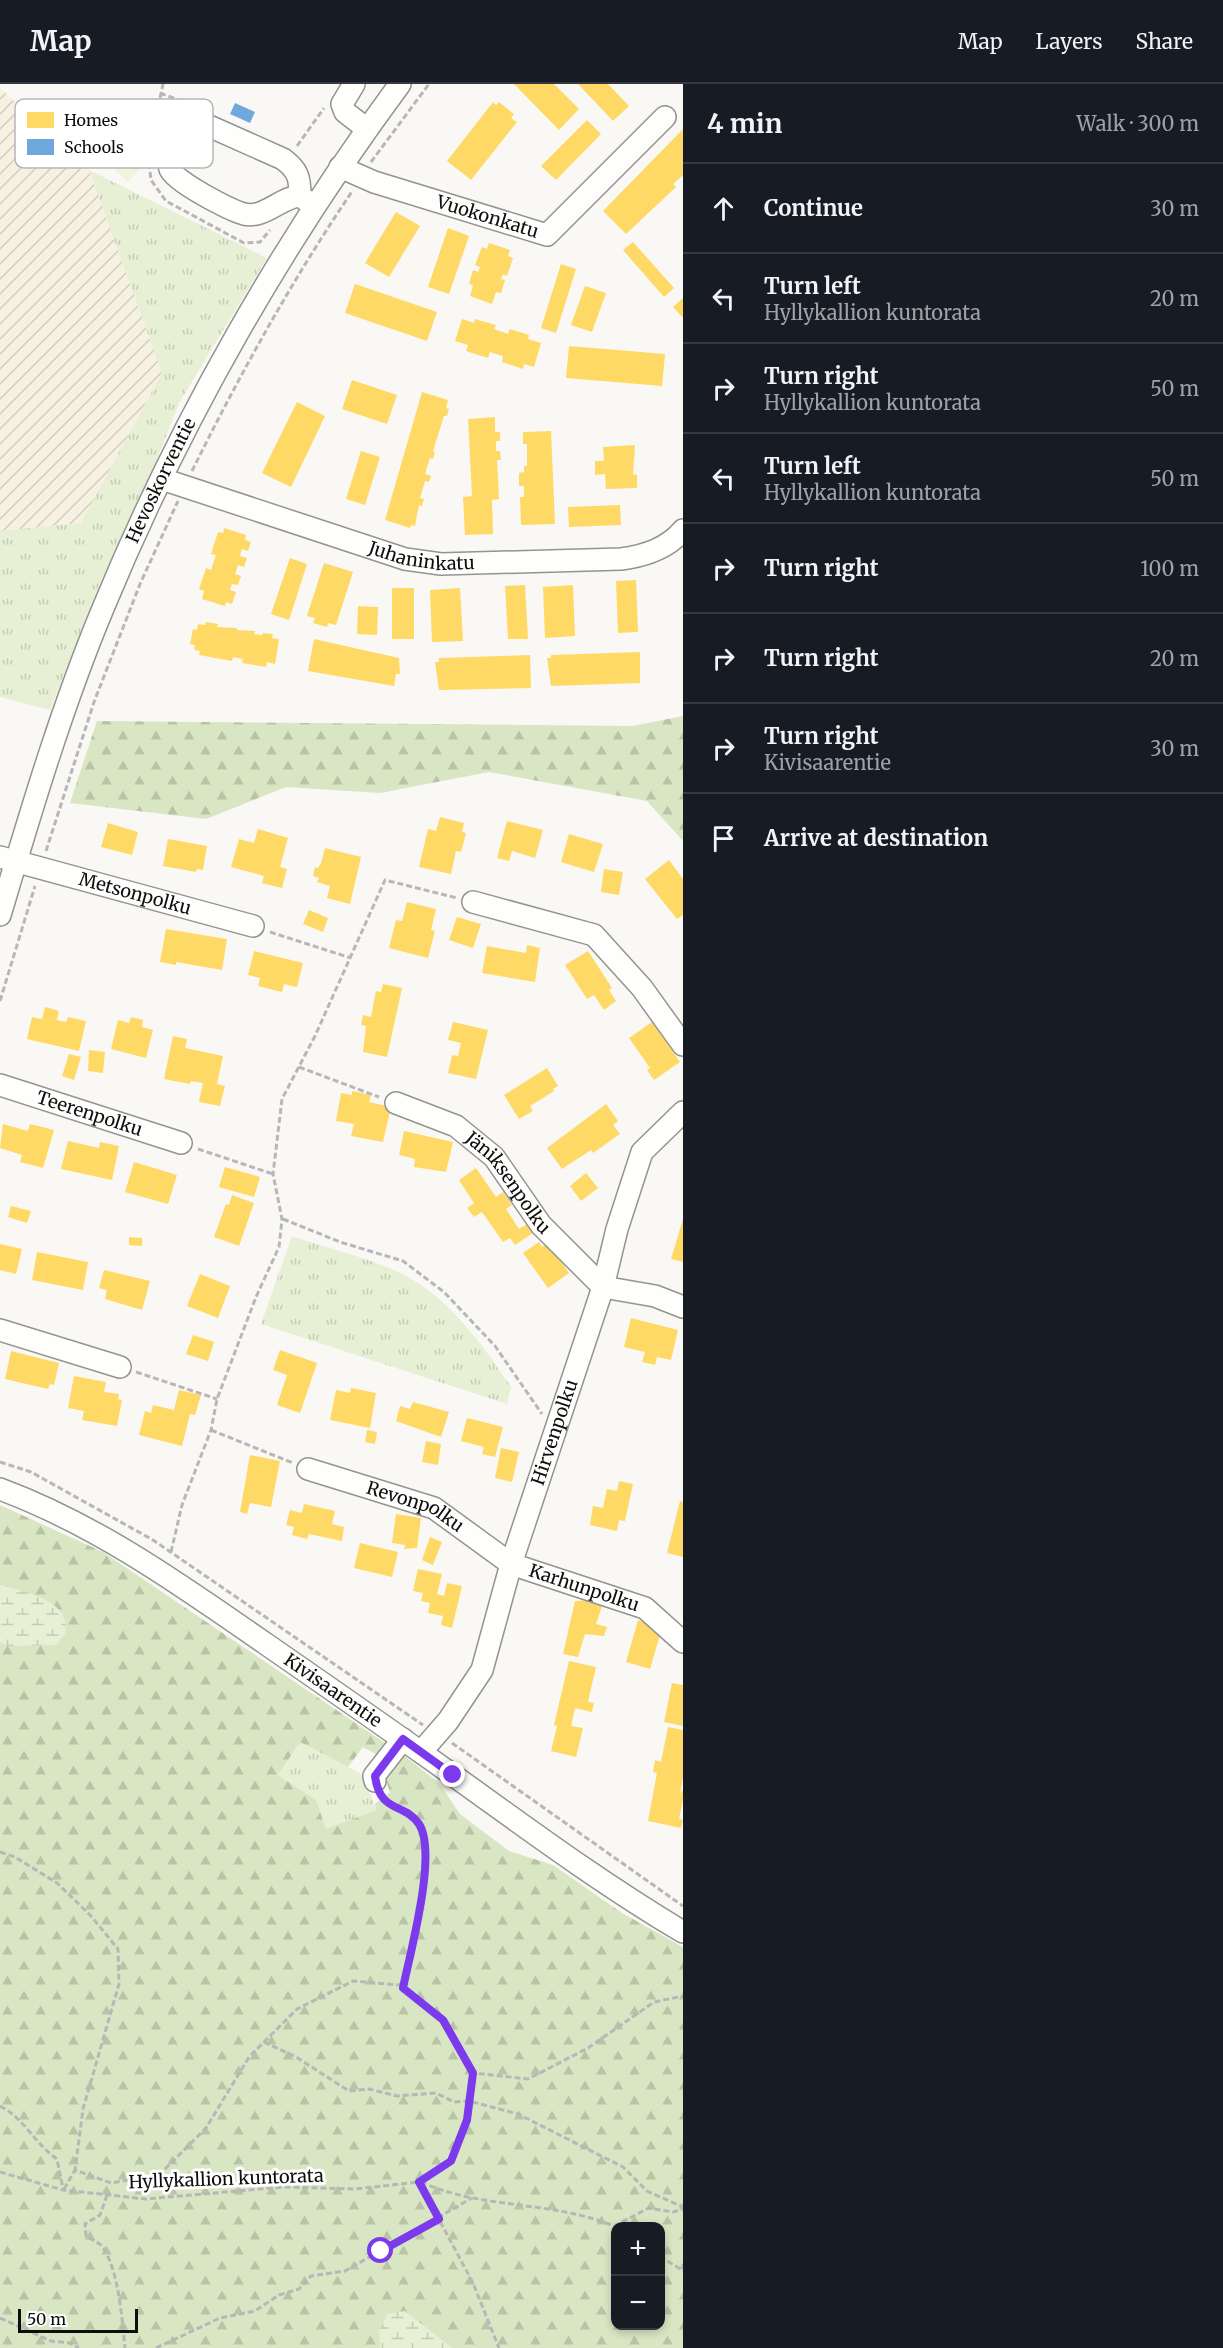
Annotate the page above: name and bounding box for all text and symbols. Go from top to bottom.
text: Map [30,23,92,59]
text: Map [958,28,1003,55]
text: Layers [1036,28,1103,55]
text: Share [1136,28,1193,55]
legend [15,99,213,168]
text: 4 min [707,107,782,140]
text: Homes [64,110,118,130]
text: Walk · 300 m [1077,111,1199,136]
text: Schools [64,137,124,157]
street label: Vuokonkatu [433,190,542,243]
icon: ahead [707,192,740,225]
text: Continue [764,194,863,222]
text: 30 m [1150,196,1199,221]
text: Turn left [764,272,861,300]
icon: left [707,282,740,315]
text: 20 m [1150,286,1199,311]
text: Hyllykallion kuntorata [764,300,981,325]
text: Turn right [764,362,878,390]
icon: right [707,372,740,405]
text: 50 m [1150,376,1199,401]
text: Hyllykallion kuntorata [764,390,981,415]
street label: Hevoskorventie [121,414,201,547]
text: Turn left [764,452,861,480]
icon: left [707,462,740,495]
text: 50 m [1150,466,1199,491]
text: Hyllykallion kuntorata [764,480,981,505]
street label: Juhaninkatu [365,536,475,575]
icon: right [707,552,740,585]
text: Turn right [764,554,878,582]
text: 100 m [1140,556,1199,581]
icon: right [707,642,740,675]
text: Turn right [764,644,878,672]
text: 20 m [1150,646,1199,671]
text: Turn right [764,722,878,750]
icon: right [707,732,740,765]
text: 30 m [1150,736,1199,761]
text: Kivisaarentie [764,750,891,775]
icon: arrive [707,822,740,855]
text: Arrive at destination [764,824,988,852]
street label: Metsonpolku [76,867,194,920]
street label: Teerenpolku [34,1085,146,1141]
street label: Jäniksenpolku [460,1126,556,1239]
street label: Hirvenpolku [526,1376,583,1488]
street label: Revonpolku [364,1476,469,1537]
street label: Karhunpolku [526,1559,642,1616]
street label: Kivisaarentie [280,1648,386,1732]
route end [439,1761,465,1787]
street label: Hyllykallion kuntorata [128,2164,324,2193]
map controls [611,2222,665,2330]
button: + [611,2222,665,2276]
route start [367,2237,393,2263]
button: − [611,2276,665,2330]
scale bar [18,2306,138,2334]
text: 50 m [27,2309,66,2329]

